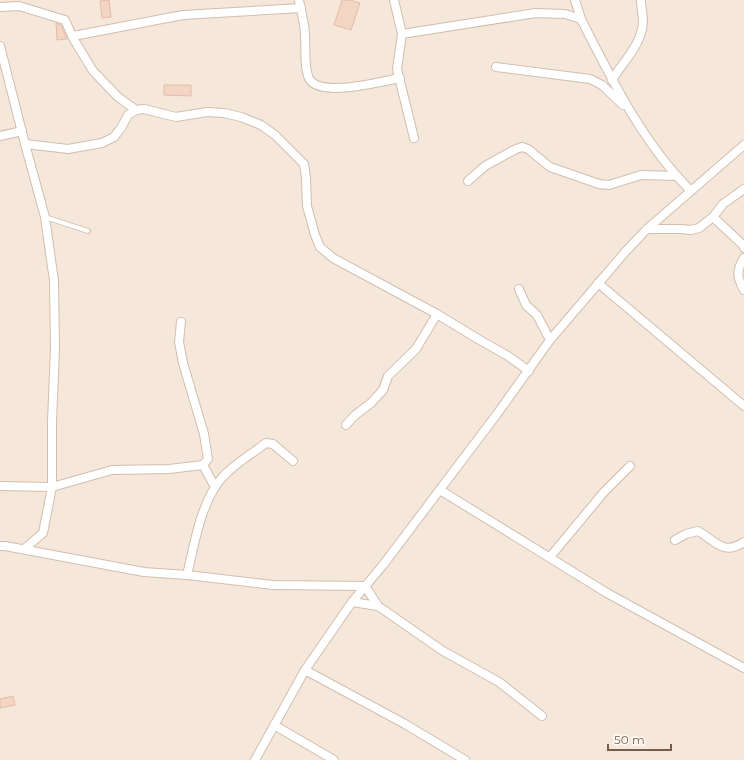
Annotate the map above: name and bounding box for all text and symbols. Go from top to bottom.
scale bar [608,726,671,752]
text: 50 m [614,732,645,747]

